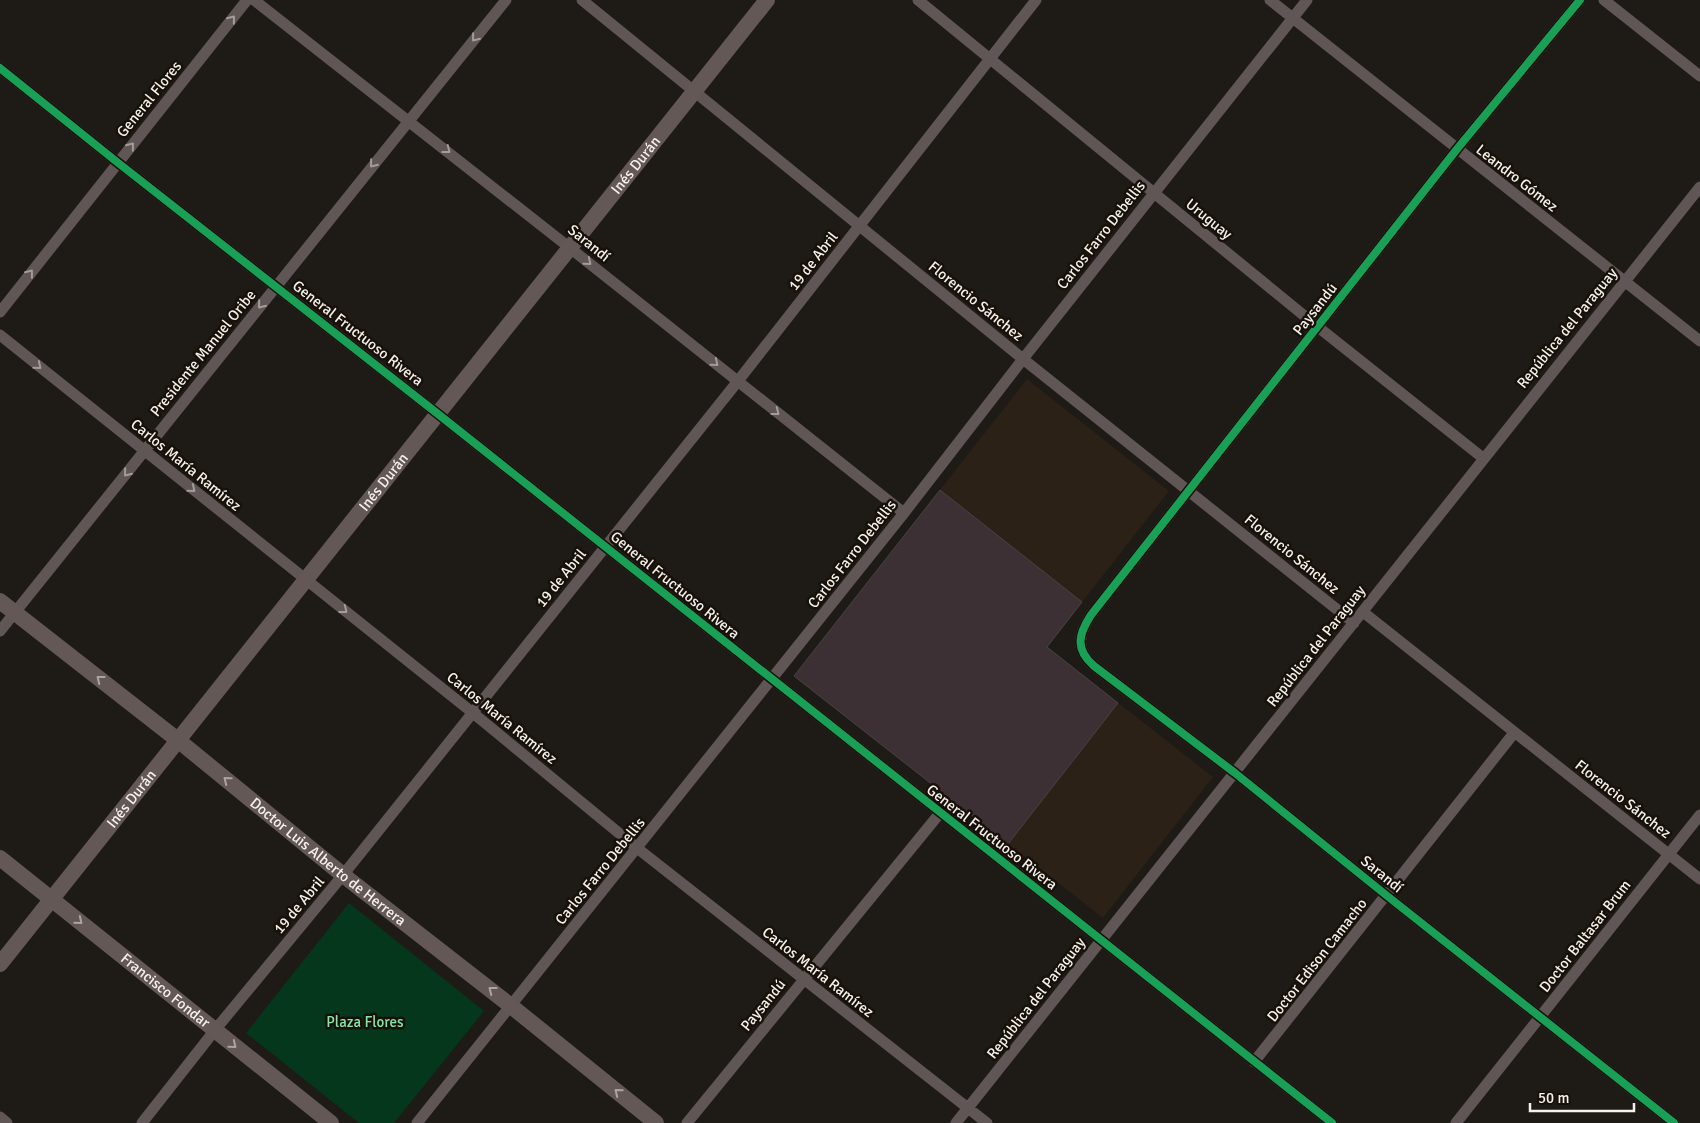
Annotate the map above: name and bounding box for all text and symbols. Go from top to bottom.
one-way arrow [226,16,234,25]
one-way arrow [473,32,481,41]
street label: General Flores [113,57,185,141]
street label: Inés Durán [607,132,664,198]
street label: Leandro Gómez [1473,141,1562,216]
one-way arrow [125,143,133,152]
one-way arrow [441,145,450,153]
one-way arrow [371,158,379,167]
street label: Carlos Farro Debellis [1053,177,1149,293]
street label: Uruguay [1182,195,1236,243]
street label: Sarandí [564,221,614,265]
street label: 19 de Abril [784,228,842,294]
one-way arrow [582,256,591,264]
street label: Florencio Sánchez [925,257,1027,345]
street label: República del Paraguay [1513,264,1621,392]
one-way arrow [25,270,34,279]
street label: General Fructuoso Rivera [289,276,427,390]
street label: Paysandú [1289,279,1341,339]
street label: Presidente Manuel Oribe [146,286,260,420]
one-way arrow [258,299,266,308]
one-way arrow [709,358,718,366]
one-way arrow [32,360,41,368]
one-way arrow [770,406,779,414]
street label: Carlos María Ramírez [127,415,245,515]
street label: Inés Durán [355,449,412,515]
one-way arrow [124,467,132,476]
one-way arrow [187,484,196,493]
street label: Carlos Farro Debellis [804,496,900,612]
street label: Florencio Sánchez [1241,510,1343,598]
street label: General Fructuoso Rivera [607,527,743,643]
street label: 19 de Abril [532,545,590,611]
street label: República del Paraguay [1263,582,1369,710]
one-way arrow [338,605,347,614]
street label: Carlos María Ramírez [443,668,561,768]
one-way arrow [97,677,106,685]
street label: Florencio Sánchez [1571,756,1675,842]
street label: Inés Durán [103,766,160,832]
one-way arrow [224,778,233,786]
street label: General Fructuoso Rivera [923,780,1061,894]
street label: Doctor Luis Alberto de Herrera [246,794,410,930]
street label: Carlos Farro Debellis [551,813,649,928]
street label: Sarandí [1357,852,1407,896]
street label: 19 de Abril [270,873,328,937]
street label: Doctor Baltasar Brum [1536,876,1634,996]
street label: Doctor Edison Camacho [1263,895,1371,1025]
one-way arrow [73,916,82,924]
street label: Carlos María Ramírez [759,923,878,1021]
street label: República del Paraguay [983,934,1089,1062]
street label: Francisco Fondar [117,949,214,1032]
street label: Paysandú [737,976,789,1034]
one-way arrow [488,987,497,996]
park label: Plaza Flores [326,1013,404,1031]
one-way arrow [227,1040,236,1048]
scale bar [1530,1080,1634,1112]
text: 50 m [1538,1089,1569,1107]
one-way arrow [615,1090,624,1098]

